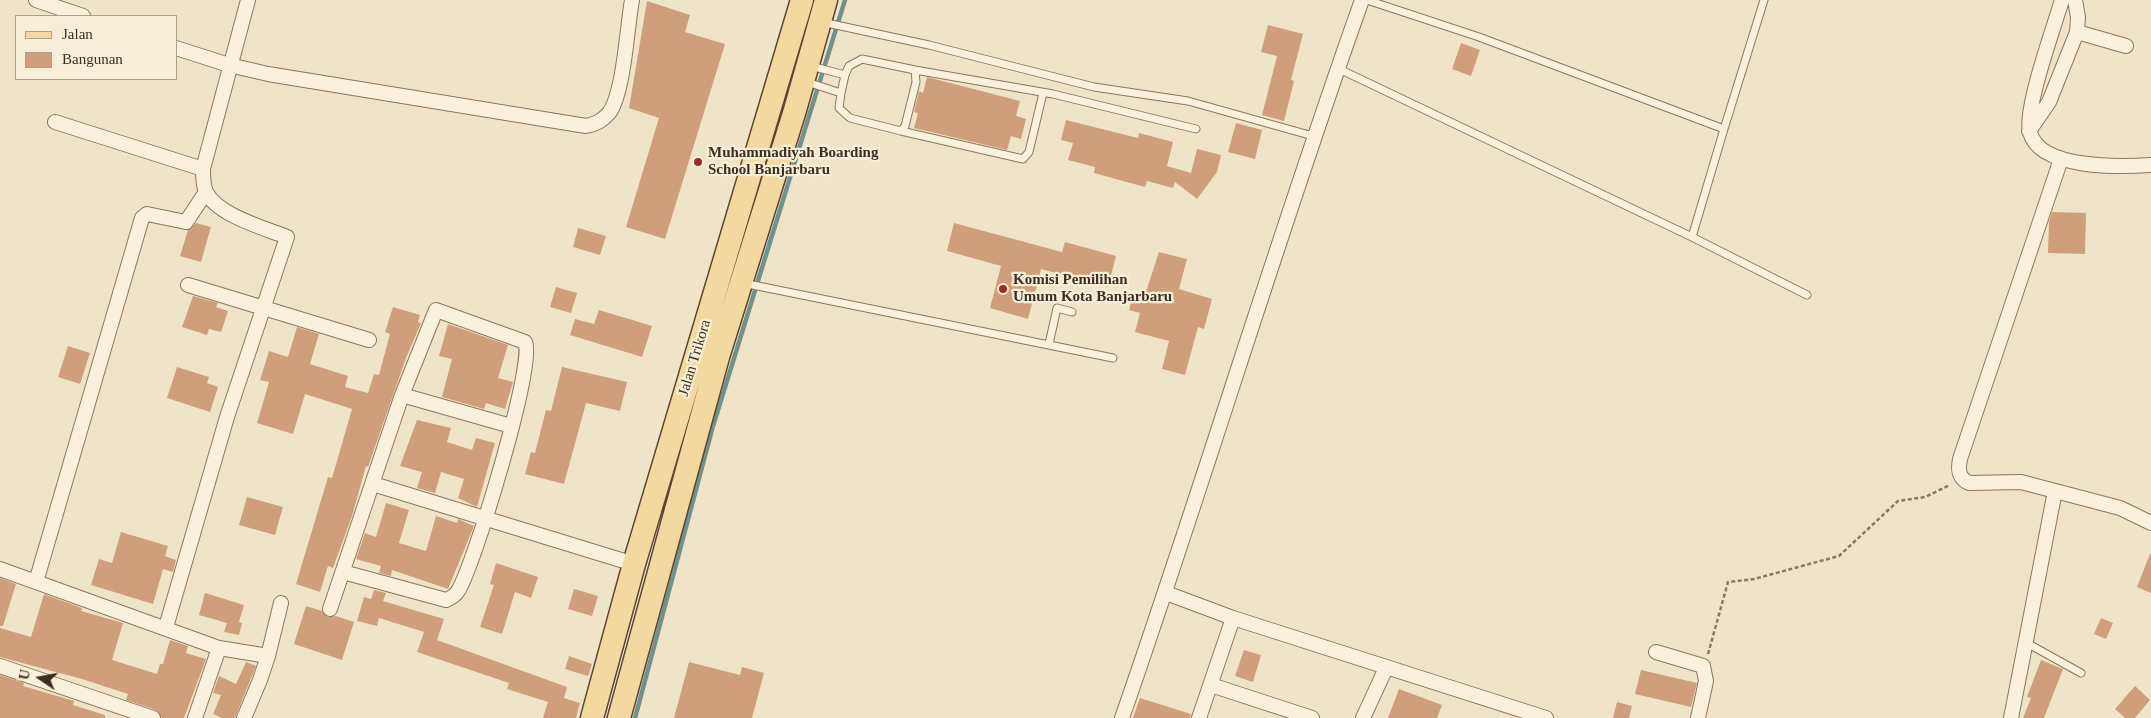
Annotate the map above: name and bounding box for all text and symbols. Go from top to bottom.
legend [15,15,178,80]
text: Jalan [62,26,93,42]
text: Bangunan [62,51,123,67]
place label: Muhammadiyah Boarding School Banjarbaru [708,144,878,179]
marker: Muhammadiyah Boarding School Banjarbaru [692,156,704,168]
place label: Komisi Pemilihan Umum Kota Banjarbaru [1013,271,1172,306]
marker: Komisi Pemilihan Umum Kota Banjarbaru [997,283,1009,295]
street label: Jalan Trikora [675,318,715,398]
north arrow [15,653,65,703]
text: U [16,668,33,681]

